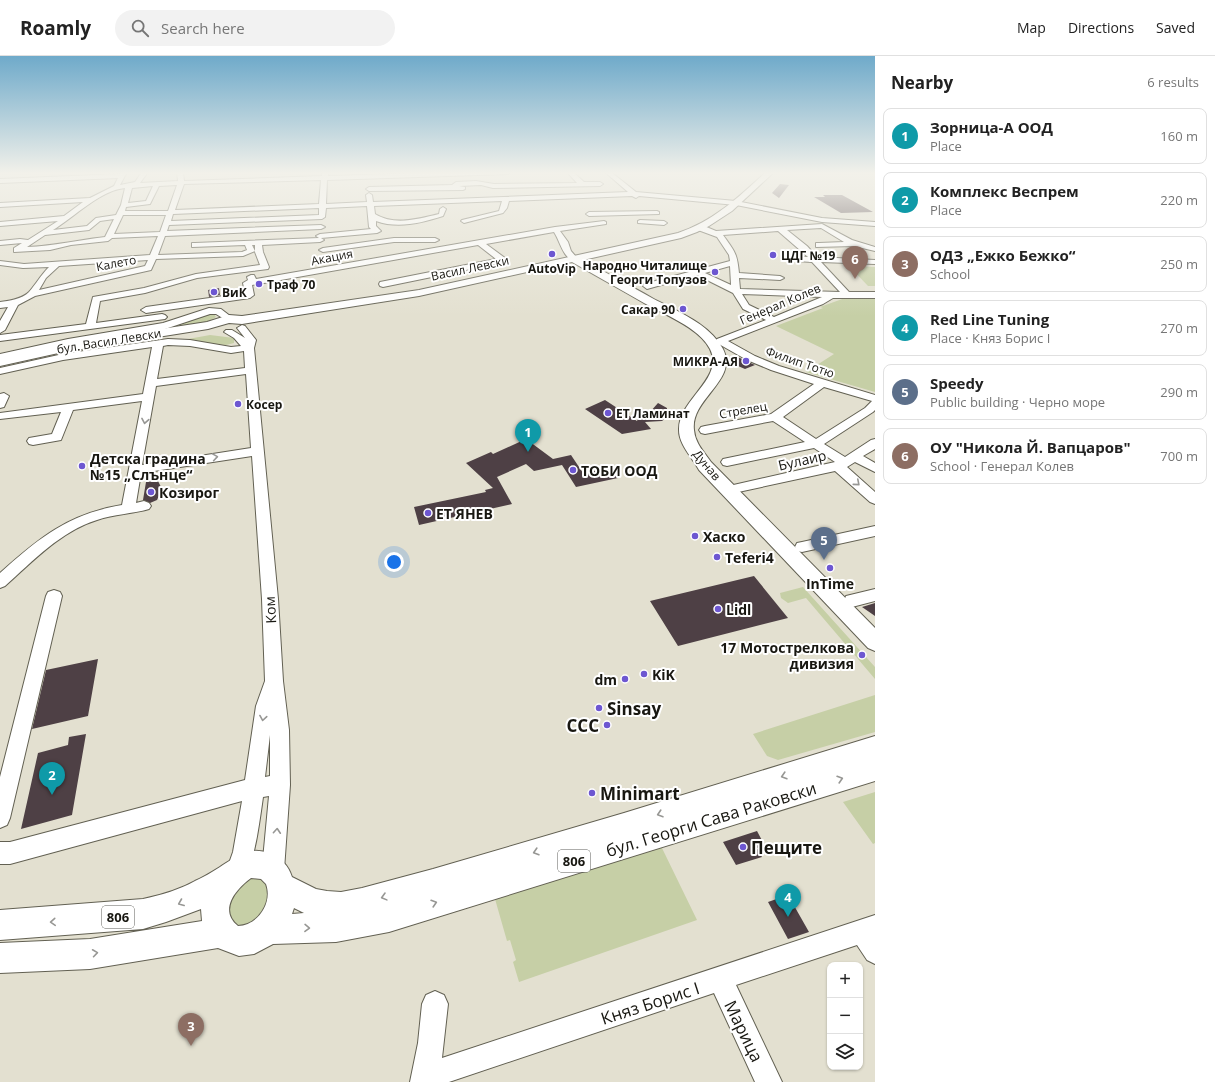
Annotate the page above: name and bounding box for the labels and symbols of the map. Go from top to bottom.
street label: Акация [310,245,354,269]
pin: 6 [842,246,868,279]
place label: ЦДГ №19 [781,247,836,264]
marker: AutoVip [547,249,557,259]
marker: ЦДГ №19 [768,250,778,260]
street label: Калето [95,251,137,275]
street label: Васил Левски [429,251,511,285]
place label: Народно Читалище Георги Топузов [583,257,707,288]
place label: AutoVip [528,260,576,277]
marker: Народно Читалище Георги Топузов [710,267,720,277]
place label: Траф 70 [267,276,316,293]
marker: Траф 70 [254,279,264,289]
street label: Генерал Колев [737,279,823,329]
place label: ВиК [222,284,248,301]
marker: ВиК [209,287,219,297]
place label: Сакар 90 [621,301,675,318]
marker: Сакар 90 [678,304,688,314]
street label: бул. Васил Левски [55,324,163,358]
street label: Филип Тотю [763,342,837,382]
place label: МИКРА-АЯ [673,353,738,370]
marker: МИКРА-АЯ [741,356,751,366]
place label: Косер [246,396,283,413]
street label: Стрелец [718,397,769,423]
marker: Косер [233,399,243,409]
place label: ЕТ Ламинат [616,405,690,422]
marker: ЕТ Ламинат [603,408,613,418]
one-way arrow [141,418,149,424]
pin: 1 [515,419,541,452]
street label: Булаир [776,445,828,475]
street label: Дунав [689,446,725,484]
place label: Детска градина №15 „Слънце“ [90,449,206,484]
one-way arrow [212,453,218,462]
marker: Детска градина №15 „Слънце“ [77,461,87,471]
place label: ТОБИ ООД [581,461,658,480]
marker: ТОБИ ООД [568,465,578,475]
one-way arrow [852,478,859,485]
place label: Козирог [159,483,219,502]
marker: Козирог [146,487,156,497]
place label: ЕТ ЯНЕВ [436,504,493,523]
marker: ЕТ ЯНЕВ [423,508,433,518]
place label: Хаско [703,527,746,546]
pin: 5 [811,527,837,560]
marker: Хаско [690,531,700,541]
place label: Teferi4 [725,548,774,567]
your location [384,552,404,572]
marker: Teferi4 [712,552,722,562]
marker: InTime [825,563,835,573]
place label: InTime [806,574,854,593]
street label: Ком [260,596,280,624]
place label: Lidl [726,600,751,619]
marker: Lidl [713,604,723,614]
place label: 17 Мотострелкова дивизия [720,638,854,673]
marker: 17 Мотострелкова дивизия [857,650,867,660]
place label: KiK [652,665,676,684]
marker: KiK [639,669,649,679]
place label: dm [594,670,617,689]
marker: dm [620,674,630,684]
place label: Sinsay [607,697,661,720]
marker: Sinsay [594,703,604,713]
place label: CCC [567,714,599,737]
one-way arrow [259,715,268,721]
marker: CCC [602,720,612,730]
pin: 2 [39,762,65,795]
one-way arrow [781,771,788,780]
street label: бул. Георги Сава Раковски [603,776,819,862]
one-way arrow [836,776,843,784]
place label: Minimart [600,782,680,805]
marker: Minimart [587,788,597,798]
one-way arrow [657,810,664,818]
one-way arrow [272,828,281,834]
place label: Пещите [751,836,822,859]
marker: Пещите [738,842,748,852]
one-way arrow [532,847,539,856]
road number: 806 [558,850,590,872]
pin: 4 [775,884,801,917]
one-way arrow [381,892,387,900]
one-way arrow [178,898,186,906]
one-way arrow [430,899,437,908]
road number: 806 [102,906,134,928]
one-way arrow [50,917,56,926]
one-way arrow [304,924,310,933]
one-way arrow [92,949,98,958]
street label: Княз Борис I [598,976,702,1030]
street label: Марица [719,996,769,1066]
pin: 3 [178,1013,204,1046]

